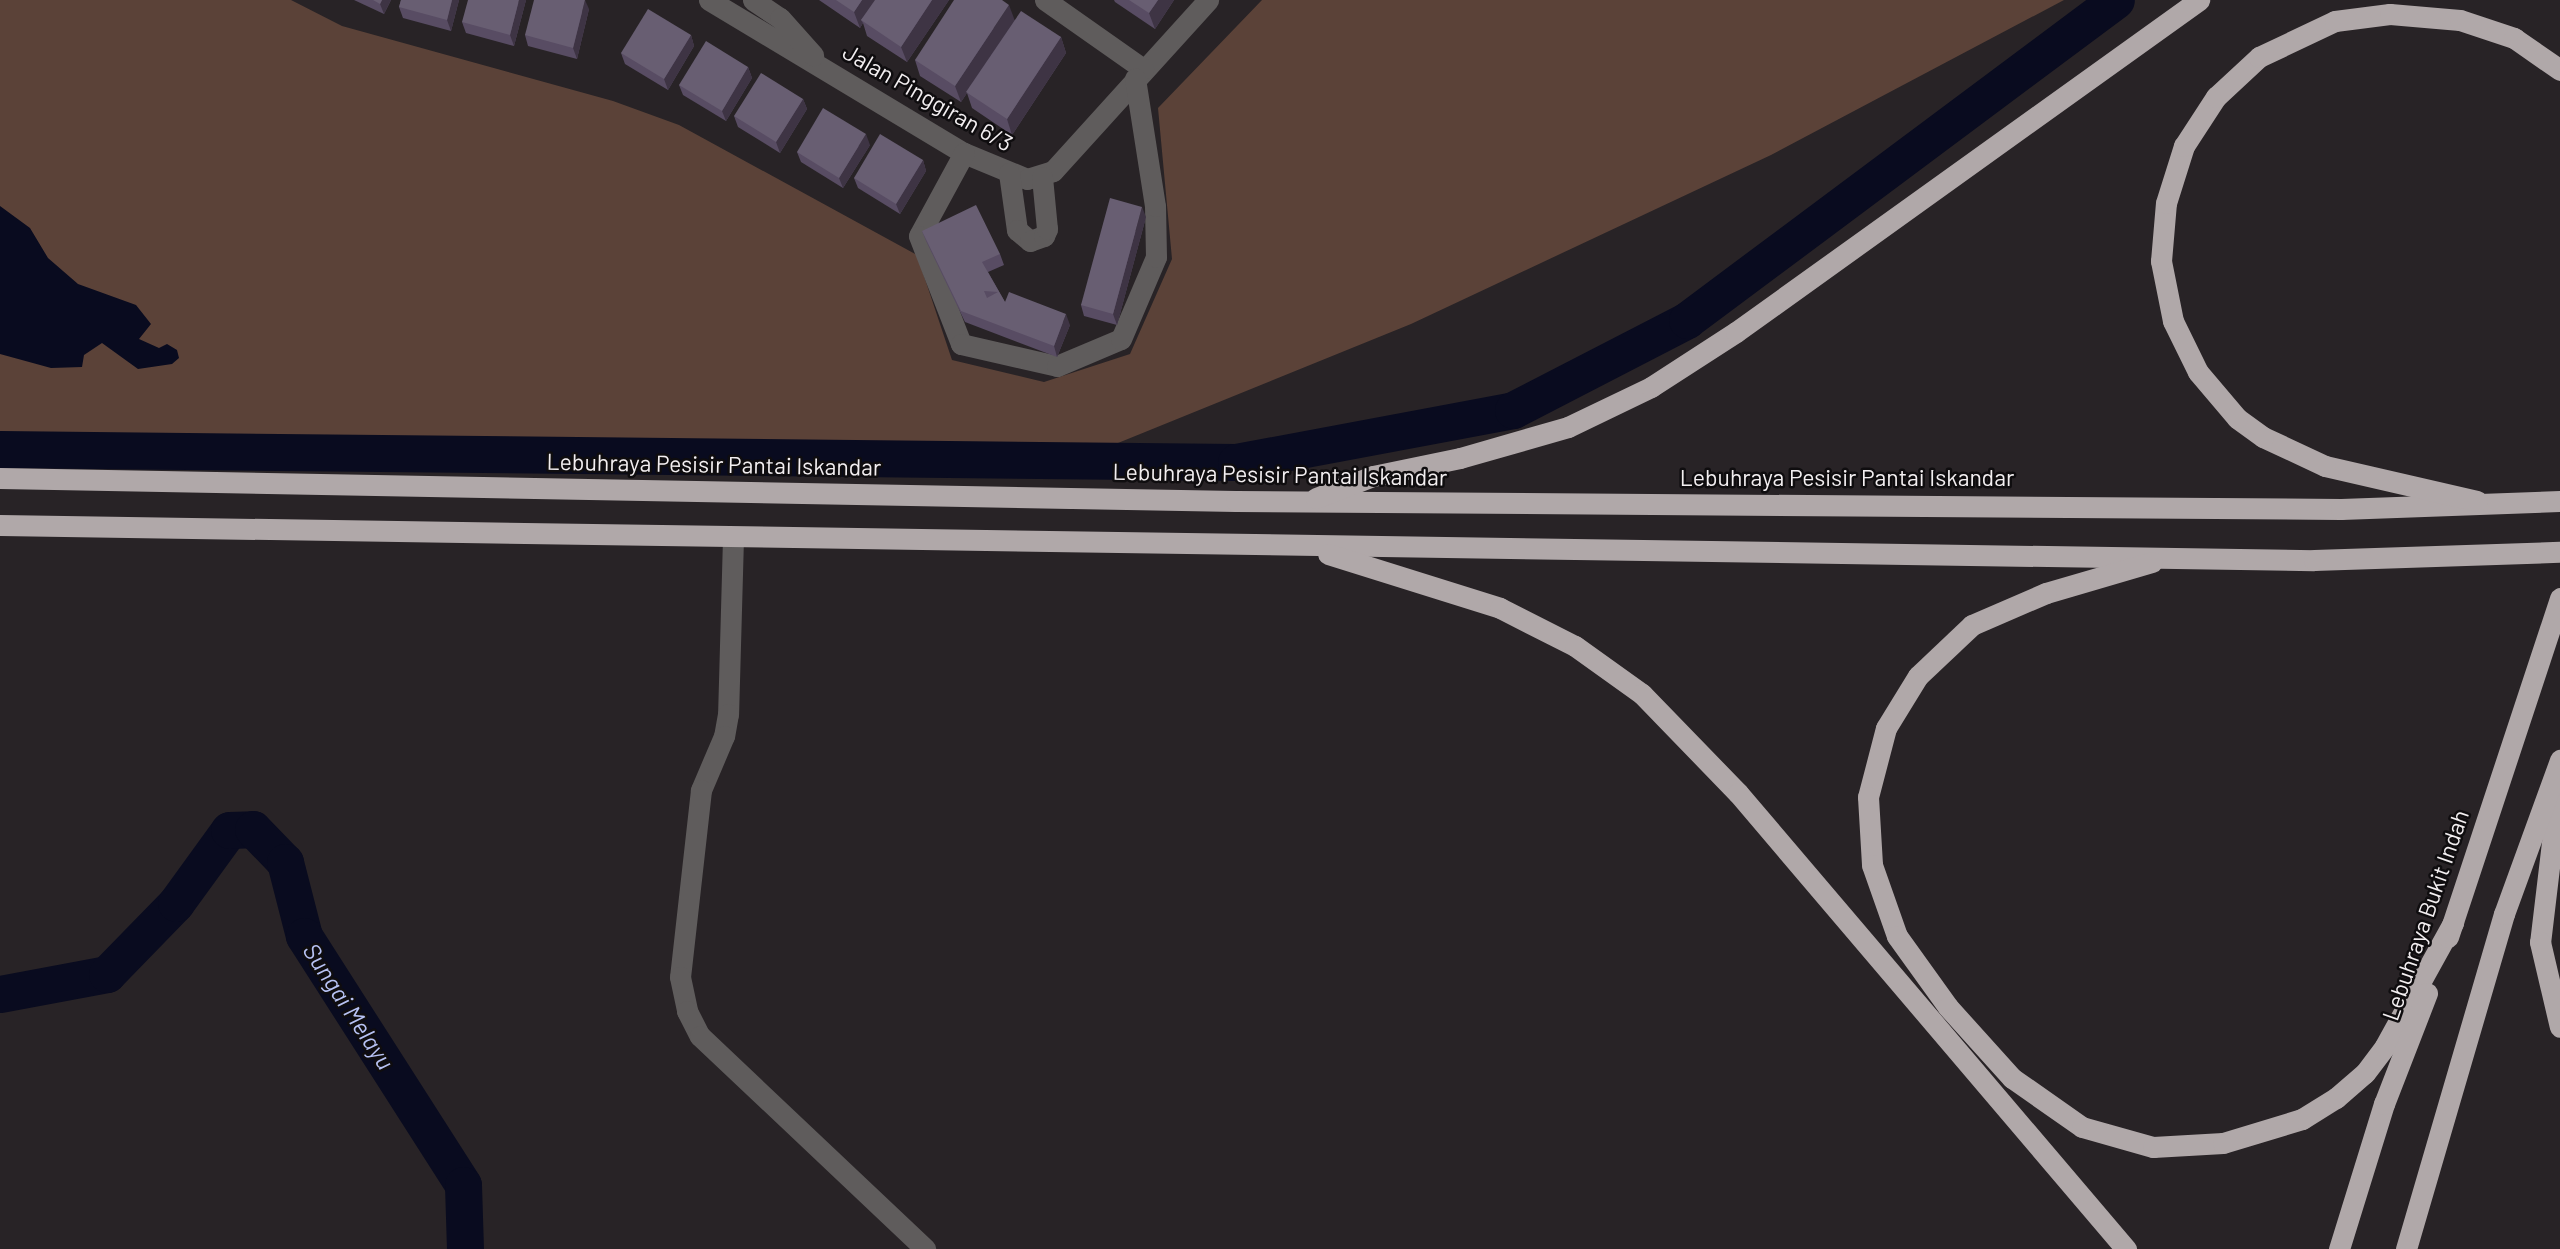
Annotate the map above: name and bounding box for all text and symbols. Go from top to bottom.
street label: Jalan Pinggiran 6/3 [838,37,1018,157]
street label: Lebuhraya Pesisir Pantai Iskandar [546,447,882,481]
street label: Lebuhraya Pesisir Pantai Iskandar [1112,457,1448,491]
street label: Lebuhraya Pesisir Pantai Iskandar [1680,463,2014,491]
street label: Lebuhraya Bukit Indah [2376,806,2474,1024]
water label: Sungai Melayu [298,937,400,1075]

